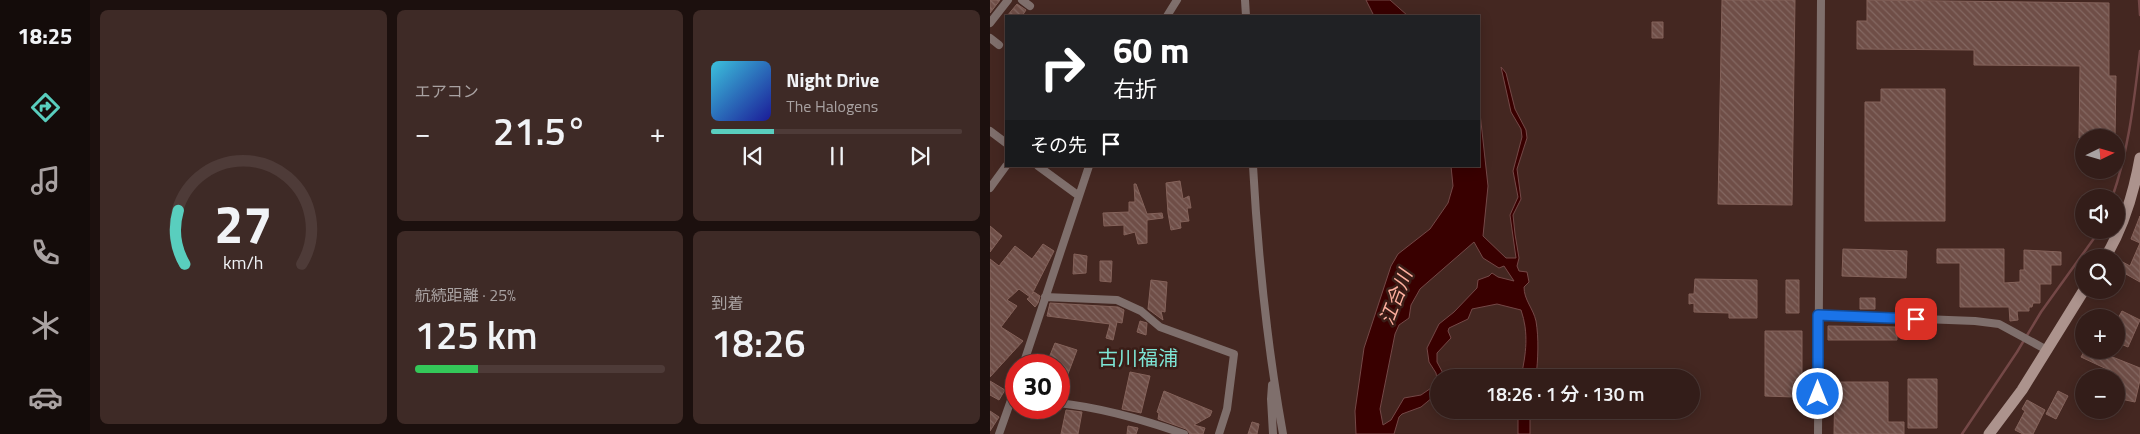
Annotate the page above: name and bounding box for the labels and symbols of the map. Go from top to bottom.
north arrow [2075,129,2125,179]
water label: 江合川 [1371,263,1419,329]
pin [1895,298,1937,340]
district label: 古川福浦 [1098,342,1178,373]
speed limit sign: 30 [1005,354,1070,419]
position arrow [1791,367,1843,419]

